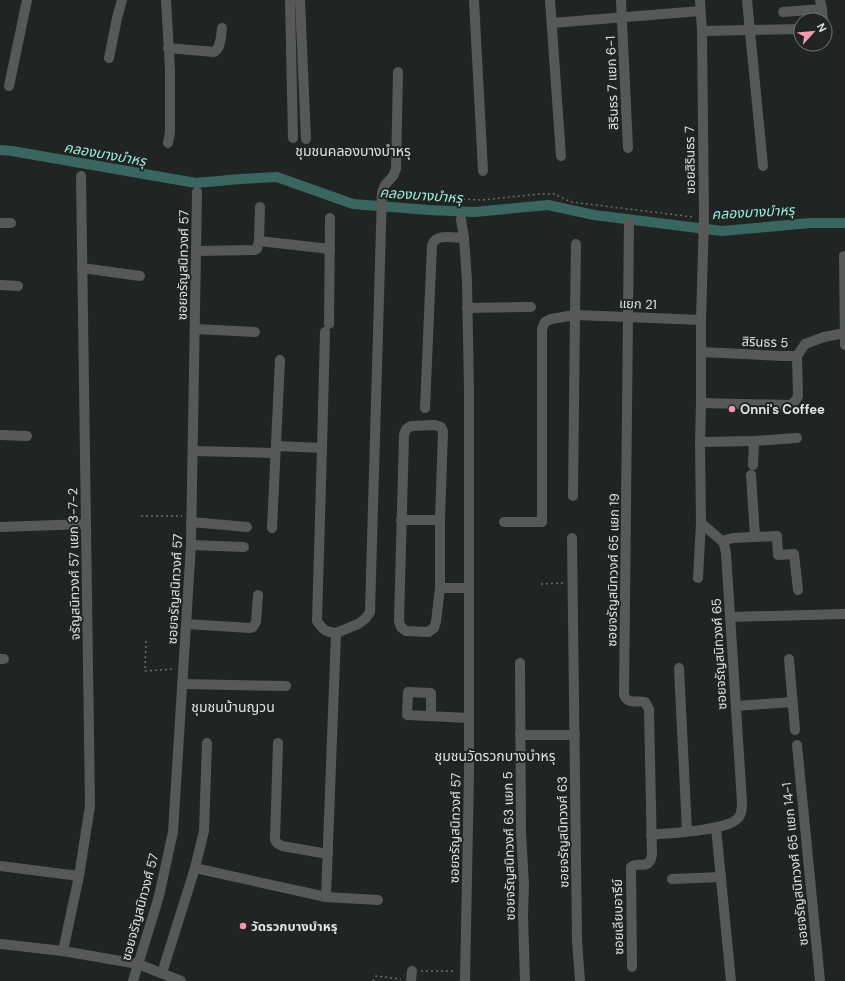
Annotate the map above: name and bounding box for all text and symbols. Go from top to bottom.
north arrow [793,12,833,52]
text: N [814,21,830,34]
street label: สิรินธร 7 แยก 6-1 [602,36,622,130]
street label: ซอยสิรินธร 7 [681,126,699,194]
water label: คลองบางบำหรุ [63,138,149,170]
district label: ชุมชนคลองบางบำหรุ [295,142,411,160]
water label: คลองบางบำหรุ [379,183,464,207]
water label: คลองบางบำหรุ [711,201,796,223]
street label: ซอยจรัญสนิทวงศ์ 57 [174,210,192,320]
street label: แยก 21 [619,295,657,313]
street label: สิรินธร 5 [741,333,789,351]
place label: Onni's Coffee [740,401,825,418]
marker: Onni's Coffee [727,404,737,414]
street label: จรัญสนิทวงศ์ 57 แยก 3-7-2 [64,488,84,640]
street label: ซอยจรัญสนิทวงศ์ 65 แยก 19 [603,493,623,647]
street label: ซอยจรัญสนิทวงศ์ 57 [164,533,186,645]
street label: ซอยจรัญสนิทวงศ์ 65 [708,598,730,710]
district label: ชุมชนบ้านญวน [191,698,275,716]
district label: ชุมชนวัดรวกบางบำหรุ [434,747,556,765]
street label: ซอยจรัญสนิทวงศ์ 63 แยก 5 [499,771,519,921]
street label: ซอยจรัญสนิทวงศ์ 57 [446,773,464,883]
street label: ซอยจรัญสนิทวงศ์ 63 [554,776,572,888]
street label: ซอยจรัญสนิทวงศ์ 65 แยก 14-1 [778,781,812,947]
street label: ซอยจรัญสนิทวงศ์ 57 [117,851,163,963]
street label: ซอยเลียบอารีย์ [609,879,627,955]
place label: วัดรวกบางบำหรุ [251,918,338,935]
marker: วัดรวกบางบำหรุ [238,921,248,931]

